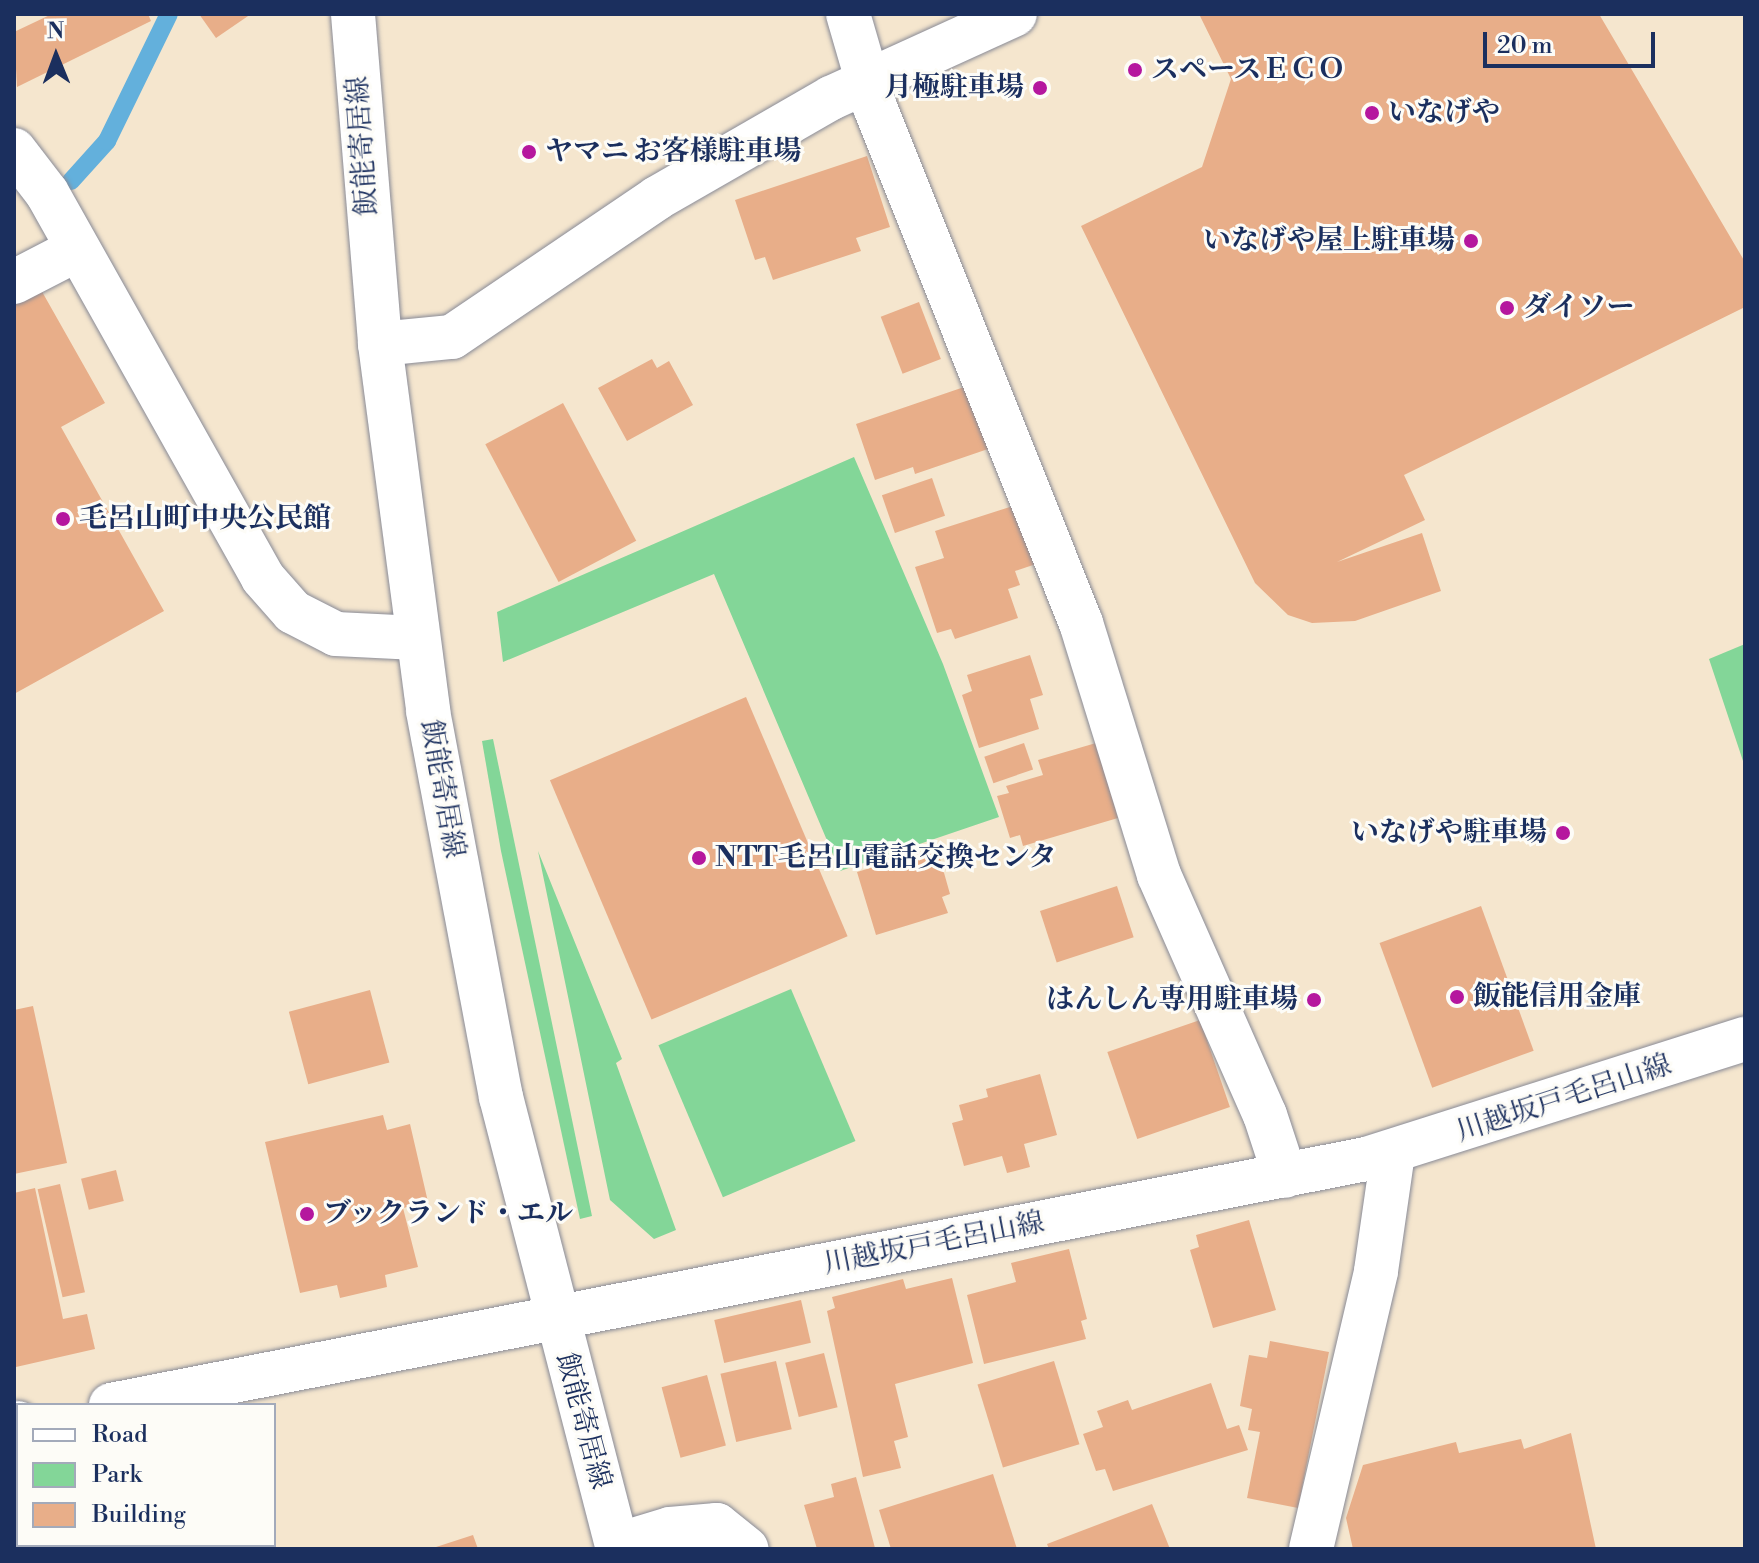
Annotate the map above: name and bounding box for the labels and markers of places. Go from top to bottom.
place label: スペースＥＣＯ [1151,53,1347,87]
marker: スペースＥＣＯ [1126,61,1144,79]
place label: 月極駐車場 [884,71,1024,105]
marker: 月極駐車場 [1031,79,1049,97]
place label: いなげや [1388,96,1500,130]
marker: いなげや [1363,104,1381,122]
place label: ヤマニ お客様駐車場 [545,135,801,169]
marker: ヤマニ お客様駐車場 [520,143,538,161]
place label: いなげや屋上駐車場 [1203,224,1455,258]
marker: いなげや屋上駐車場 [1462,232,1480,250]
place label: ダイソー [1523,291,1635,325]
marker: ダイソー [1498,299,1516,317]
place label: 毛呂山町中央公民館 [79,502,331,536]
marker: 毛呂山町中央公民館 [54,510,72,528]
place label: いなげや駐車場 [1351,816,1547,850]
marker: いなげや駐車場 [1554,824,1572,842]
place label: NTT毛呂山電話交換センタ [715,841,1058,875]
marker: NTT毛呂山電話交換センタ [690,849,708,867]
place label: 飯能信用金庫 [1473,980,1641,1014]
place label: はんしん専用駐車場 [1046,983,1298,1017]
marker: 飯能信用金庫 [1448,988,1466,1006]
marker: はんしん専用駐車場 [1305,991,1323,1009]
place label: ブックランド・エル [323,1197,575,1231]
marker: ブックランド・エル [298,1205,316,1223]

